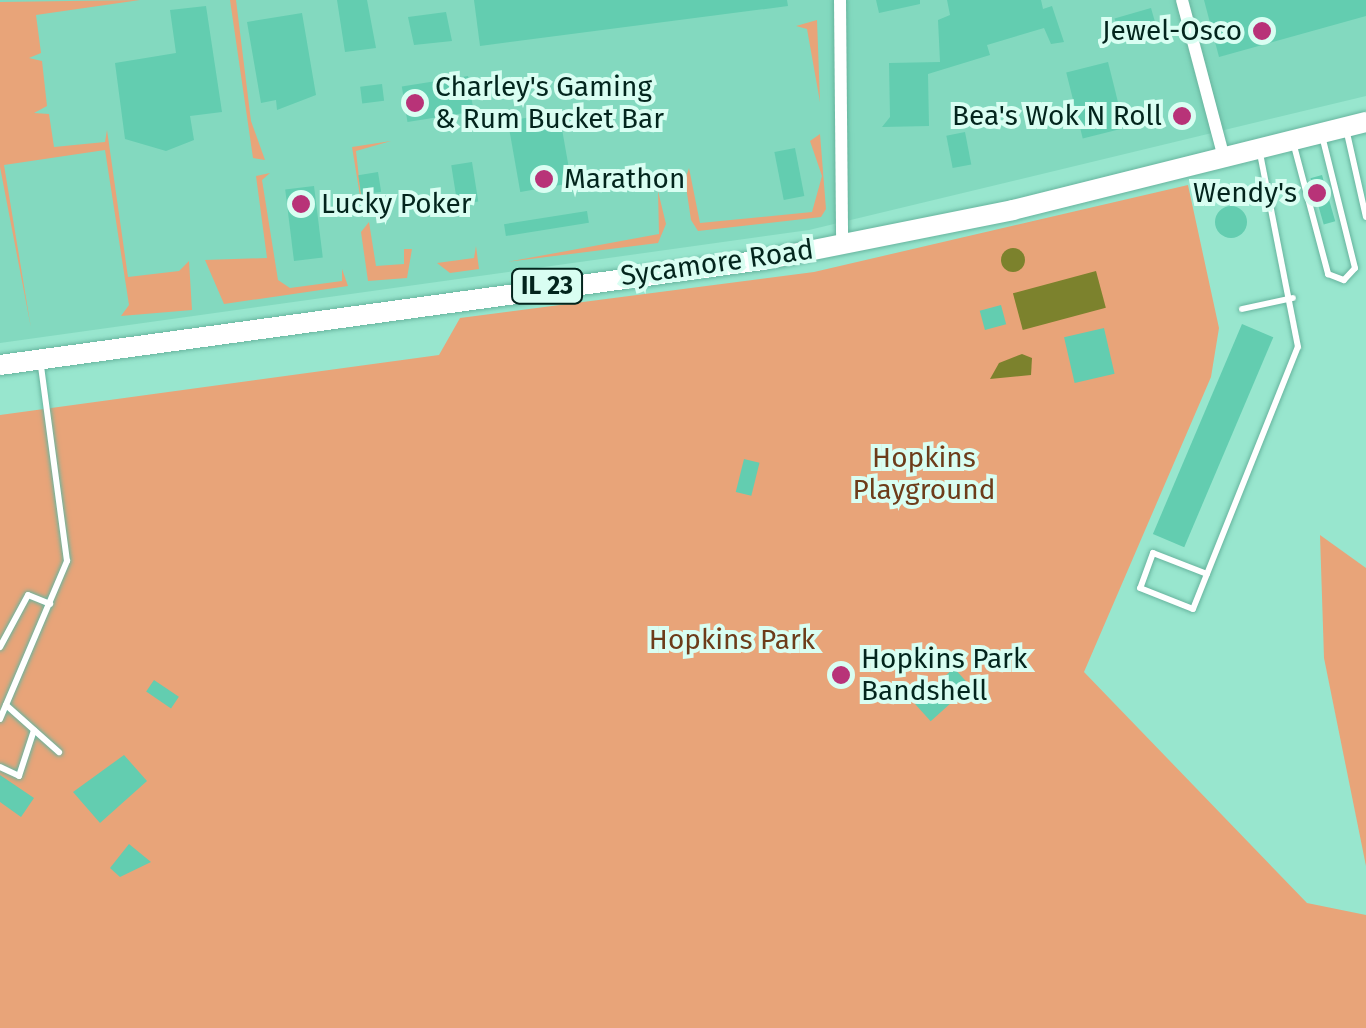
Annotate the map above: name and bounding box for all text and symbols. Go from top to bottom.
place label: Jewel-Osco [1102,14,1242,48]
marker: Jewel-Osco [1251,20,1273,42]
place label: Charley's Gaming & Rum Bucket Bar [435,70,664,136]
marker: Charley's Gaming & Rum Bucket Bar [404,92,426,114]
place label: Bea's Wok N Roll [952,99,1162,133]
marker: Bea's Wok N Roll [1171,105,1193,127]
place label: Marathon [564,162,685,196]
marker: Marathon [533,168,555,190]
place label: Wendy's [1193,176,1297,210]
marker: Wendy's [1306,182,1328,204]
place label: Lucky Poker [321,187,472,221]
marker: Lucky Poker [290,193,312,215]
street label: Sycamore Road [618,233,816,293]
road number: IL 23 [510,266,584,306]
park label: Hopkins Playground [853,441,995,507]
park label: Hopkins Park [649,623,815,657]
place label: Hopkins Park Bandshell [861,642,1027,708]
marker: Hopkins Park Bandshell [830,664,852,686]

